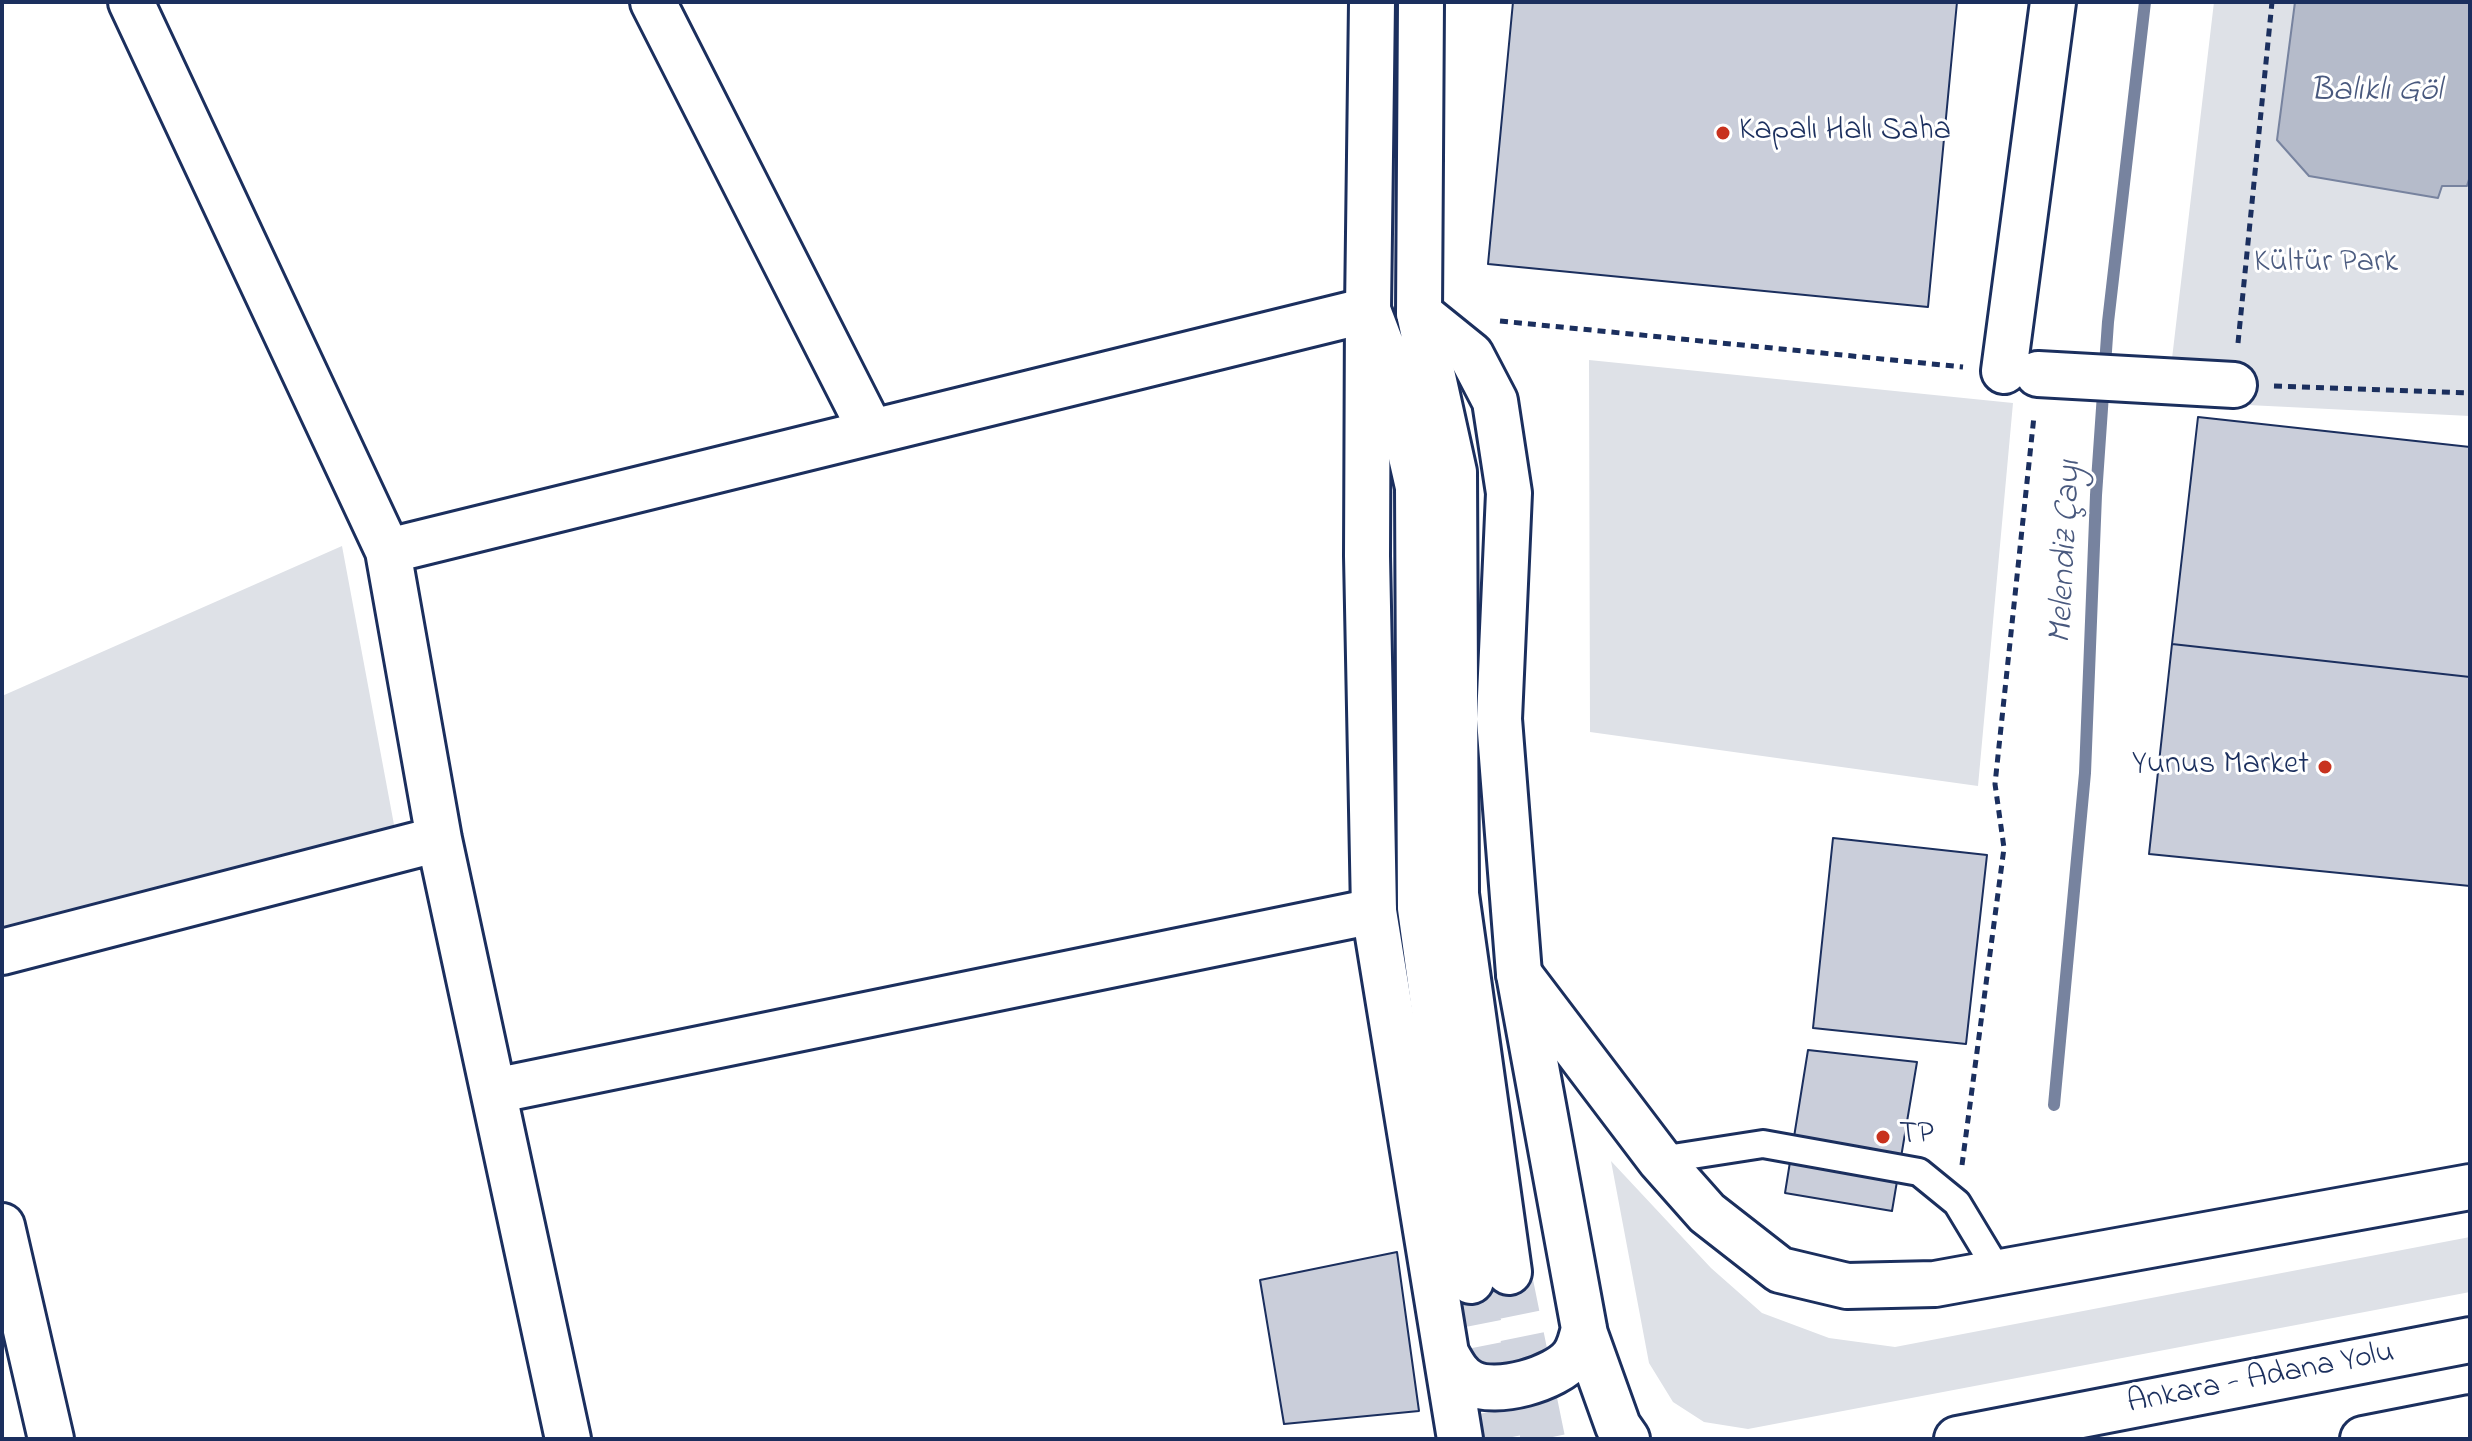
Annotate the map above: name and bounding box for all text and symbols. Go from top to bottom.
water label: Balıklı Göl [2310,73,2442,113]
place label: Kapalı Halı Saha [1739,114,1951,152]
marker: Kapalı Halı Saha [1714,124,1732,142]
park label: Kültür Park [2254,246,2398,284]
water label: Melendiz Çayı [2043,459,2093,645]
place label: Yunus Market [2132,748,2309,786]
marker: Yunus Market [2316,758,2334,776]
place label: TP [1899,1118,1934,1156]
marker: TP [1874,1128,1892,1146]
street label: Ankara - Adana Yolu [2124,1335,2398,1425]

